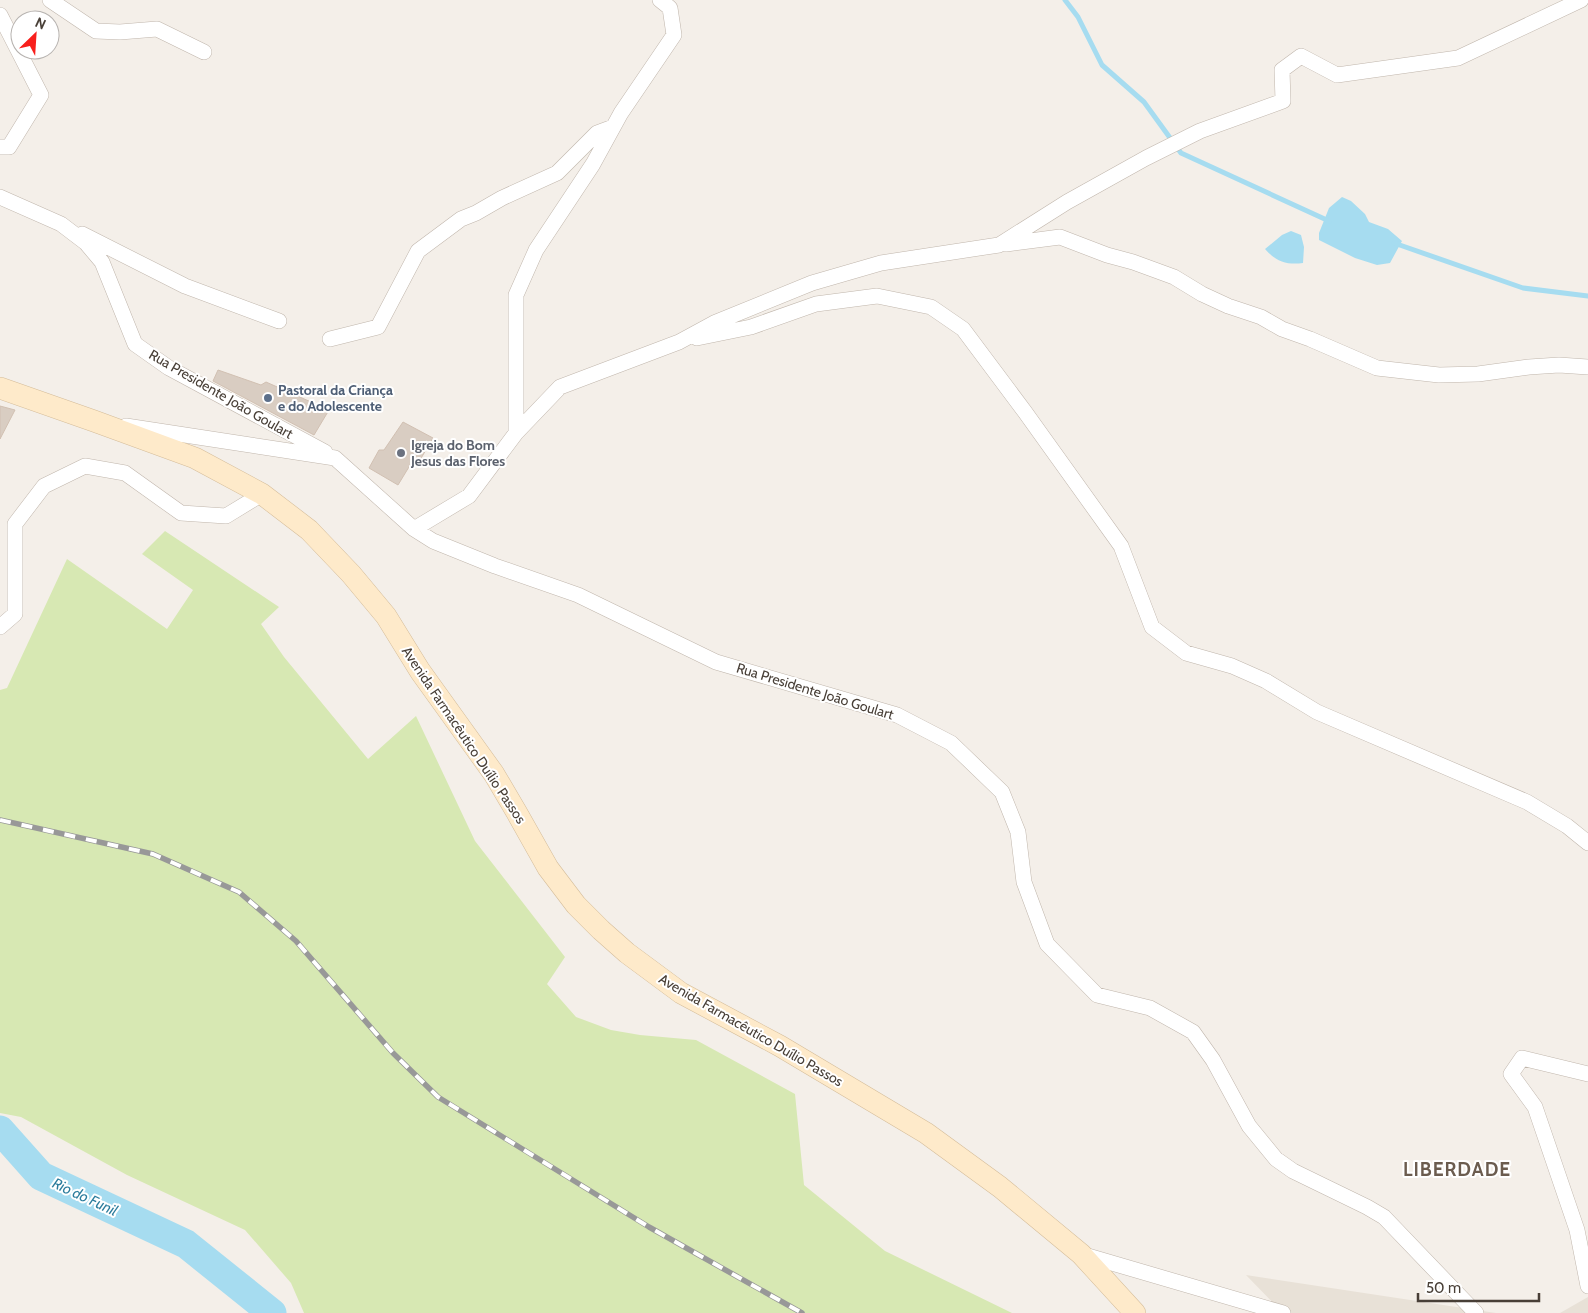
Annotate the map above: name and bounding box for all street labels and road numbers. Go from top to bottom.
street label: Rua Presidente João Goulart [146,345,296,443]
street label: Avenida Farmacêutico Duílio Passos [398,643,530,827]
street label: Rua Presidente João Goulart [734,659,896,724]
street label: Avenida Farmacêutico Duílio Passos [656,970,847,1090]

